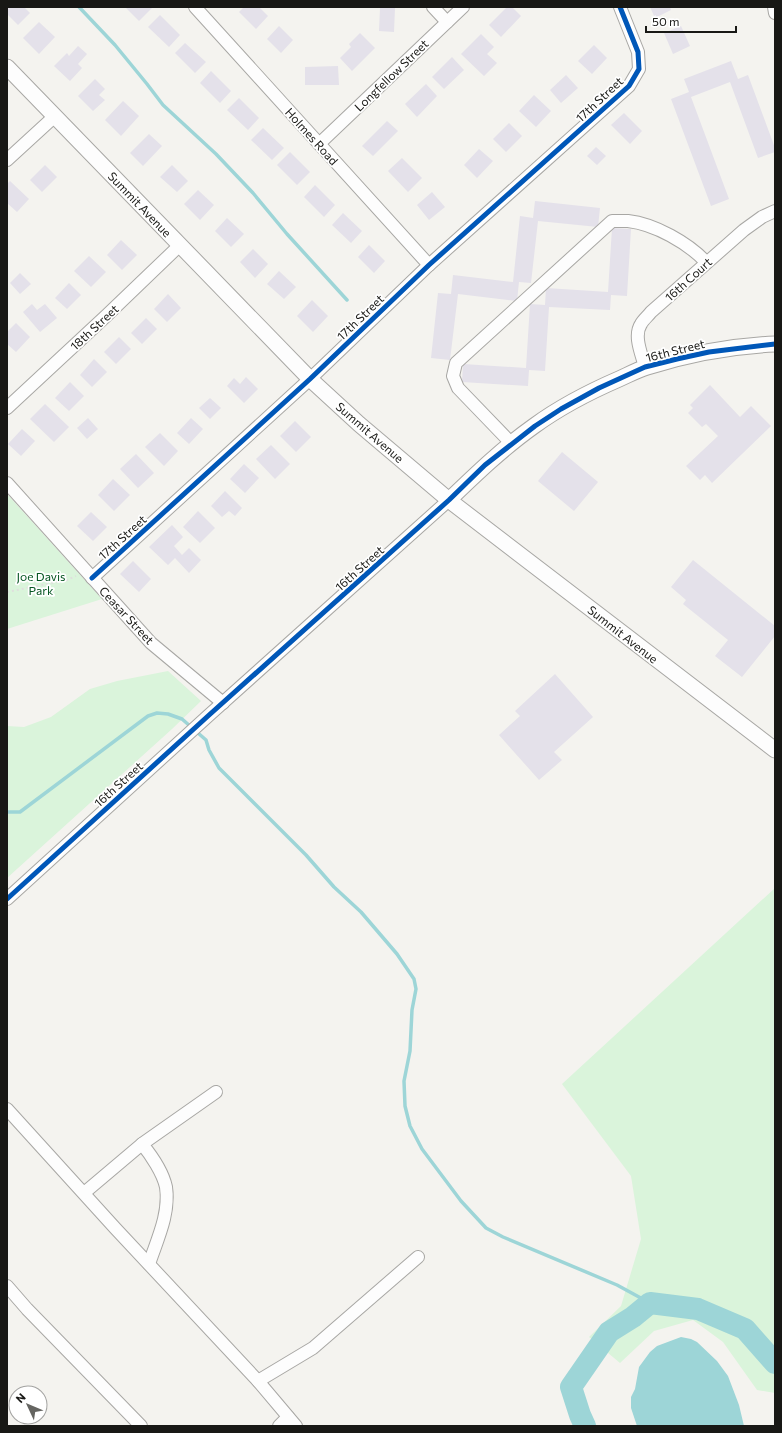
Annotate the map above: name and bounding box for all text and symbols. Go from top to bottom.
scale bar [646,8,736,34]
text: 50 m [652,14,680,28]
street label: Longfellow Street [351,36,431,114]
street label: 17th Street [572,74,626,124]
street label: Holmes Road [283,105,341,167]
street label: Summit Avenue [105,169,175,239]
street label: 16th Court [662,254,714,304]
street label: 17th Street [334,291,386,343]
street label: 18th Street [67,301,121,353]
street label: 16th Street [644,336,706,364]
street label: Summit Avenue [333,399,407,465]
street label: 17th Street [95,512,149,562]
street label: 16th Street [332,543,386,593]
park label: Joe Davis Park [17,569,65,597]
street label: Ceasar Street [97,583,157,647]
street label: Summit Avenue [585,602,661,666]
street label: 16th Street [91,759,145,809]
north arrow [8,1385,48,1425]
text: N [13,1390,28,1405]

